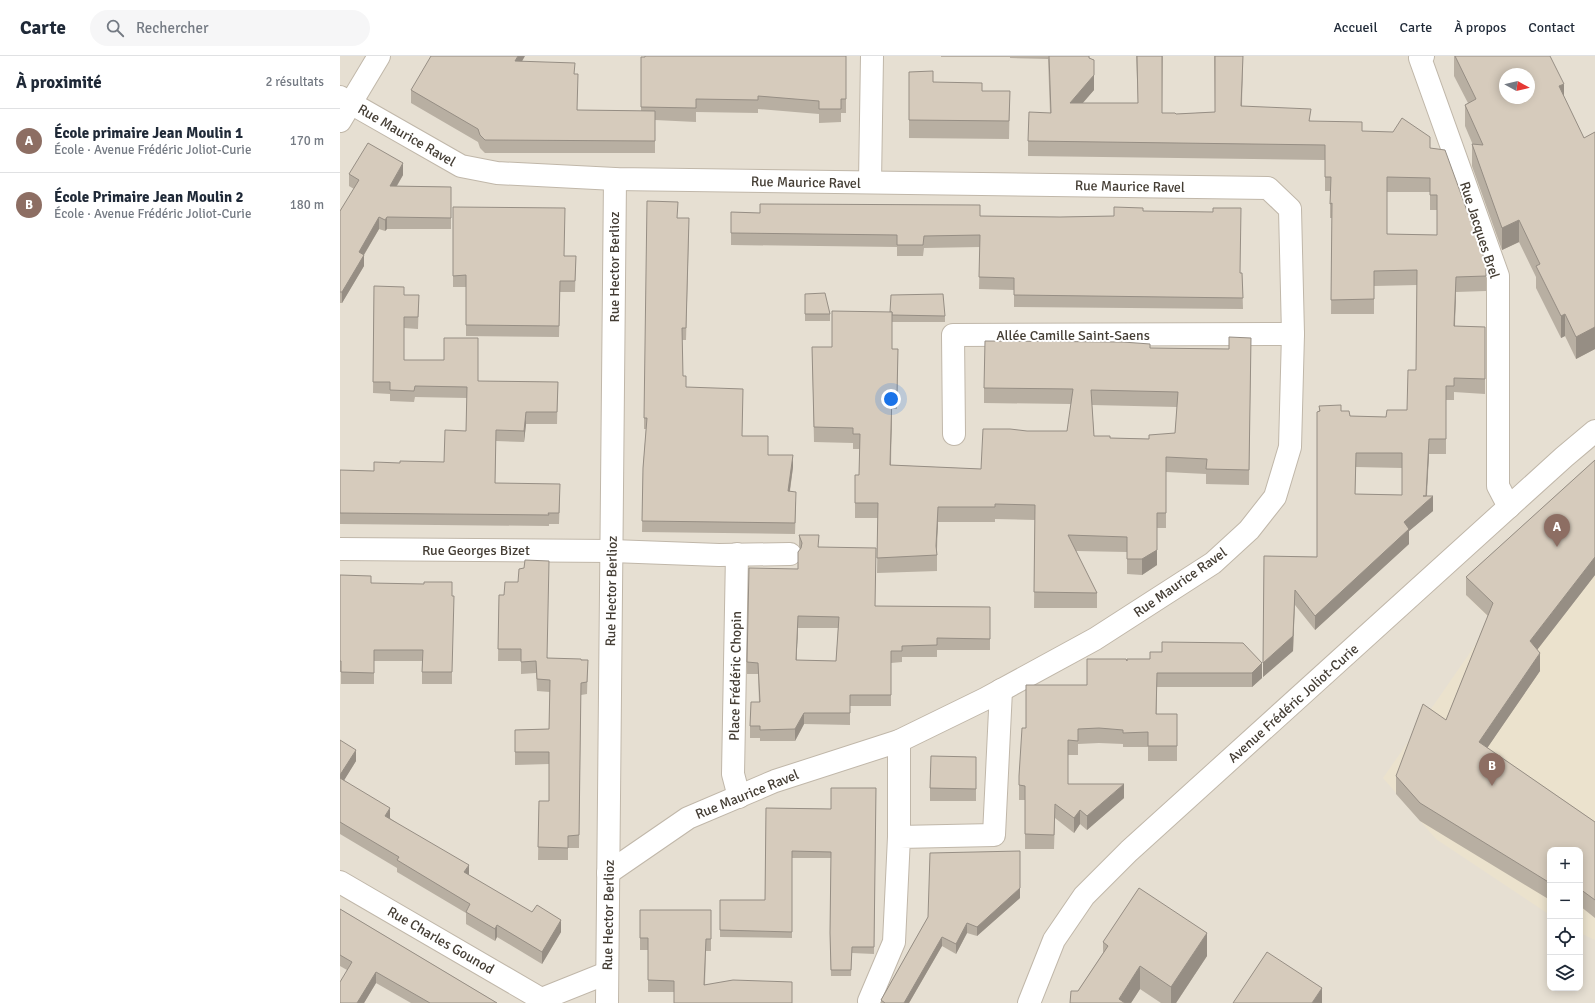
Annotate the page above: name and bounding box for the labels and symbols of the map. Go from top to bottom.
north arrow [1499,68,1535,104]
street label: Rue Maurice Ravel [355,101,459,170]
street label: Rue Maurice Ravel [751,173,861,192]
street label: Rue Maurice Ravel [1075,177,1185,196]
street label: Rue Jacques Brel [1456,180,1503,281]
street label: Rue Hector Berlioz [606,212,623,322]
street label: Allée Camille Saint-Saens [996,327,1150,344]
your location [881,389,901,409]
pin: A [1544,514,1570,547]
street label: Rue Hector Berlioz [602,535,621,647]
street label: Rue Georges Bizet [422,542,530,559]
street label: Rue Maurice Ravel [1130,544,1230,621]
street label: Place Frédéric Chopin [726,611,745,741]
street label: Avenue Frédéric Joliot-Curie [1225,640,1362,766]
pin: B [1479,753,1505,786]
street label: Rue Maurice Ravel [693,766,801,823]
street label: Rue Hector Berlioz [599,859,618,971]
street label: Rue Charles Gounod [384,903,497,978]

